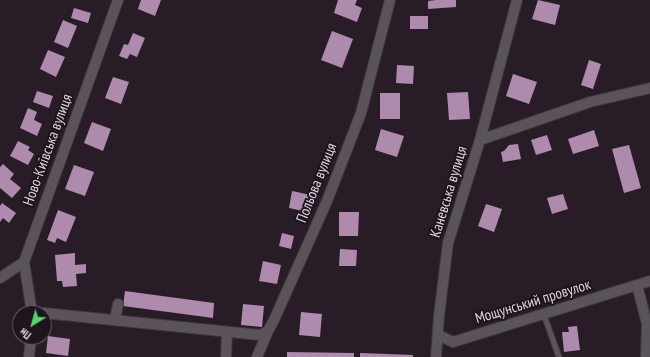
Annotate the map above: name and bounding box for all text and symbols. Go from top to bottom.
street label: Ново-Київська вулиця [19,92,77,208]
street label: Польова вулиця [293,141,341,225]
street label: Каневська вулиця [427,144,471,240]
street label: Мощунський провулок [473,276,593,328]
north arrow [12,305,52,345]
text: Пн [17,325,34,343]

